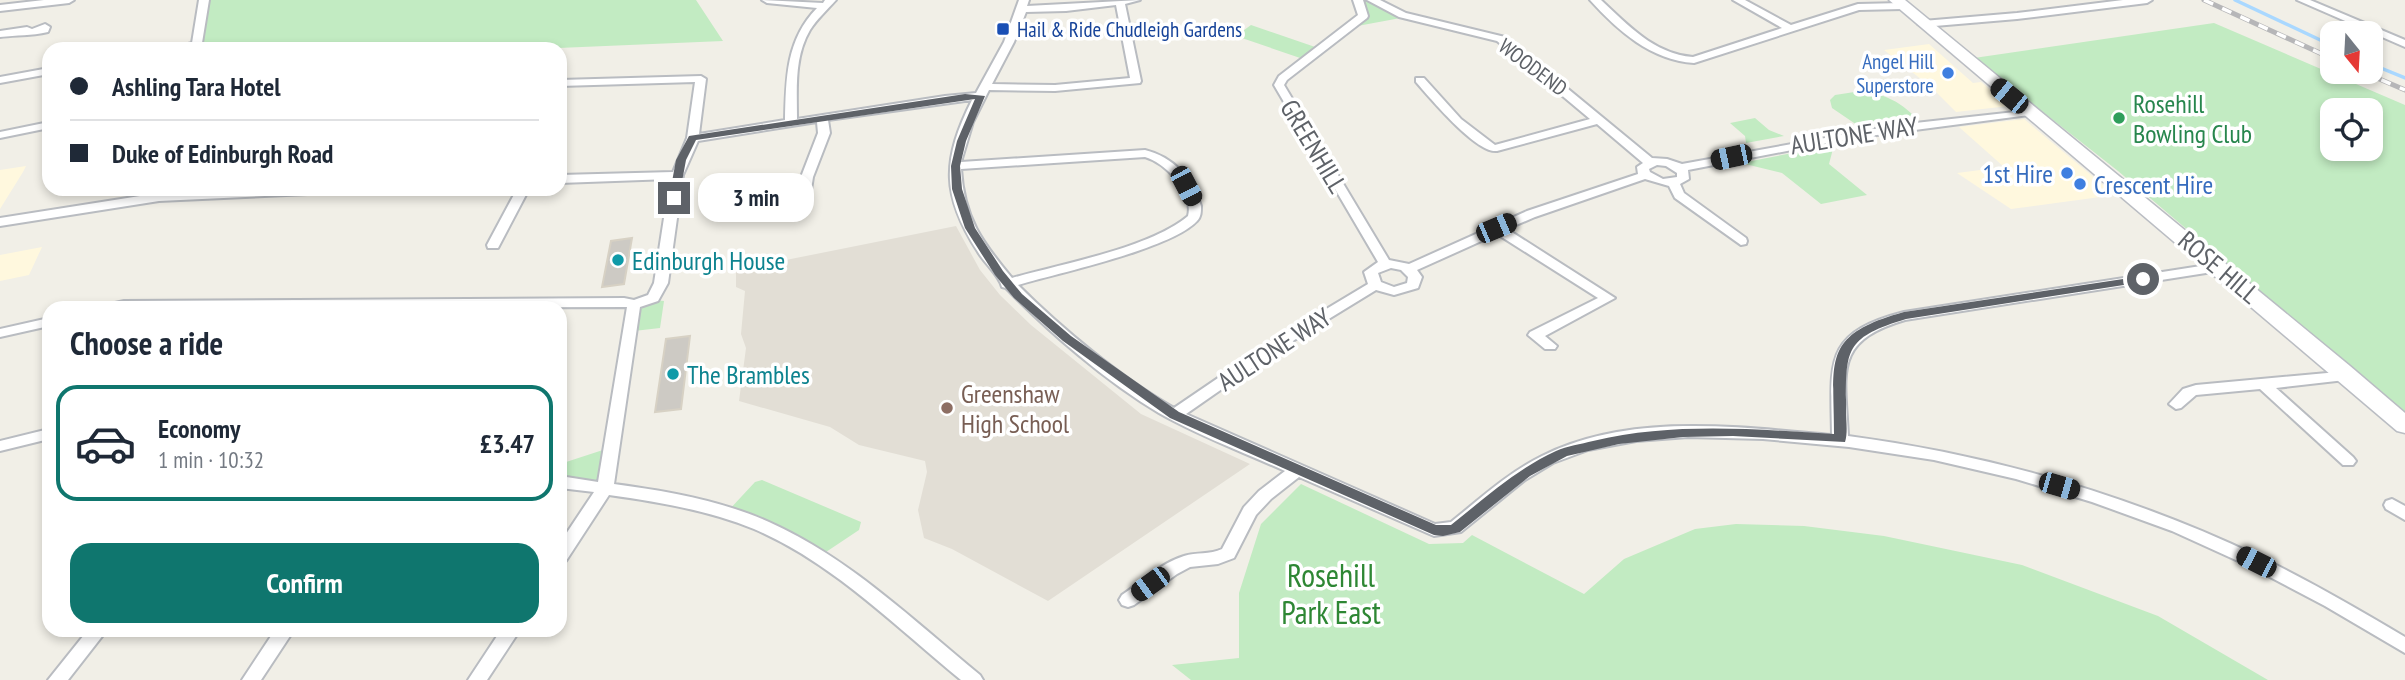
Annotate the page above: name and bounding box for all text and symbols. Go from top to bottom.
place label: Hail & Ride Chudleigh Gardens [1017,16,1242,43]
marker: Hail & Ride Chudleigh Gardens [995,21,1011,37]
north arrow [2320,21,2384,84]
map controls [2320,21,2383,161]
street label: WOODEND [1493,32,1573,102]
place label: Angel Hill Superstore [1856,48,1934,99]
marker: Angel Hill Superstore [1940,65,1956,81]
text: Ashling Tara Hotel [112,70,281,103]
car [1987,75,2032,117]
place label: Rosehill Bowling Club [2133,87,2252,150]
street label: GREENHILL [1273,93,1355,199]
button: locate [2320,98,2383,161]
street label: AULTONE WAY [1788,109,1920,161]
marker: Rosehill Bowling Club [2111,110,2127,126]
text: Duke of Edinburgh Road [112,137,333,170]
car [1709,142,1754,172]
place label: 1st Hire [1982,157,2053,190]
car [1167,163,1206,209]
marker: 1st Hire [2059,165,2075,181]
place label: Crescent Hire [2094,168,2213,201]
callout: 3 min [698,174,814,222]
marker: Crescent Hire [2072,176,2088,192]
route end [658,182,690,214]
text: 3 min [733,183,779,212]
car [1473,210,1520,246]
street label: ROSE HILL [2172,224,2266,310]
place label: Edinburgh House [632,244,785,277]
marker: Edinburgh House [610,252,626,268]
route start [2127,263,2159,295]
street label: AULTONE WAY [1211,300,1337,398]
text: Choose a ride [70,322,223,364]
place label: The Brambles [687,358,810,391]
marker: The Brambles [665,366,681,382]
place label: Greenshaw High School [961,377,1069,440]
marker: Greenshaw High School [939,400,955,416]
icon: car [74,412,137,475]
text: Economy [158,412,240,445]
text: £3.47 [480,427,535,460]
text: 1 min · 10:32 [158,445,264,474]
car [2036,470,2083,502]
button: Confirm [70,543,539,623]
car [2233,543,2280,581]
park label: Rosehill Park East [1281,554,1381,633]
car [1127,563,1174,605]

